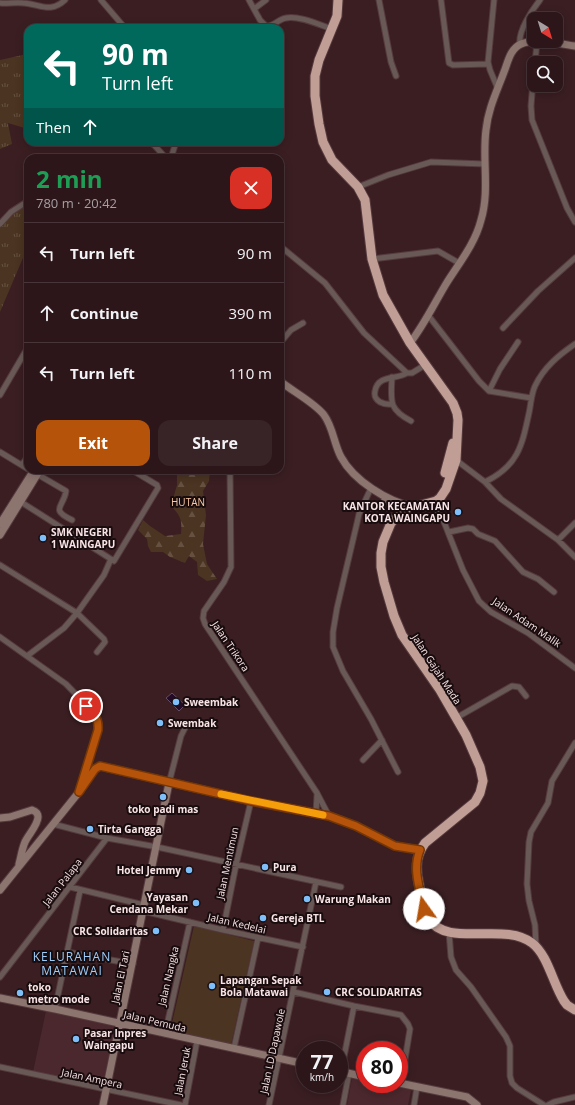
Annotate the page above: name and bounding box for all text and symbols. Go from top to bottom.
north arrow [527,12,563,48]
map controls [527,12,563,92]
text: 90 m [102,35,169,73]
icon: left [36,40,88,92]
button: search [527,56,563,92]
text: Turn left [102,71,173,95]
icon: ahead [79,116,101,138]
text: Then [36,117,71,137]
text: 2 min [36,162,103,195]
button: close [230,167,272,209]
text: 780 m · 20:42 [36,194,117,212]
icon: left [36,242,58,264]
text: Turn left [70,243,135,263]
text: 90 m [237,243,272,263]
icon: ahead [36,302,58,324]
text: Continue [70,303,138,323]
text: 390 m [228,303,272,323]
icon: left [36,362,58,384]
text: Turn left [70,363,135,383]
text: 110 m [228,363,272,383]
button: Exit [36,420,150,466]
button: Share [158,420,272,466]
park label: HUTAN [171,495,205,509]
place label: KANTOR KECAMATAN KOTA WAINGAPU [343,499,450,525]
marker: KANTOR KECAMATAN KOTA WAINGAPU [453,507,463,517]
place label: SMK NEGERI 1 WAINGAPU [51,525,115,551]
marker: SMK NEGERI 1 WAINGAPU [38,533,48,543]
street label: Jalan Adam Malik [489,593,565,651]
street label: Jalan Trikora [208,617,253,674]
street label: Jalan Gajah Mada [409,630,465,707]
pin [69,689,103,723]
icon: arrive [75,695,97,717]
place label: Sweembak [184,695,239,709]
marker: Sweembak [171,697,181,707]
place label: Swembak [168,716,217,730]
marker: Swembak [155,718,165,728]
marker: toko padi mas [158,792,168,802]
place label: toko padi mas [128,802,198,816]
place label: Tirta Gangga [98,822,162,836]
marker: Tirta Gangga [85,824,95,834]
street label: Jalan Mentimun [212,826,241,901]
street label: Jalan Palapa [39,855,85,909]
place label: Pura [273,860,296,874]
marker: Pura [260,862,270,872]
place label: Hotel Jemmy [117,863,181,877]
marker: Hotel Jemmy [184,865,194,875]
position arrow [403,888,445,930]
place label: Yayasan Cendana Mekar [109,890,188,916]
place label: Warung Makan [315,892,391,906]
marker: Warung Makan [302,894,312,904]
marker: Yayasan Cendana Mekar [191,898,201,908]
street label: Jalan Kedelai [206,909,267,936]
place label: Gereja BTL [271,911,325,925]
marker: Gereja BTL [258,913,268,923]
place label: CRC Solidaritas [73,924,148,938]
marker: CRC Solidaritas [151,926,161,936]
street label: Jalan Nangka [154,945,182,1008]
district label: KELURAHAN MATAWAI [33,948,111,979]
street label: Jalan El Tari [107,949,132,1006]
place label: Lapangan Sepak Bola Matawai [220,973,302,999]
place label: toko metro mode [28,980,90,1006]
marker: Lapangan Sepak Bola Matawai [207,981,217,991]
place label: CRC SOLIDARITAS [335,985,422,999]
marker: CRC SOLIDARITAS [322,987,332,997]
marker: toko metro mode [15,988,25,998]
street label: Jalan Pemuda [121,1007,188,1035]
street label: Jalan LD Dapawole [256,1007,288,1096]
place label: Pasar Inpres Waingapu [84,1026,146,1052]
marker: Pasar Inpres Waingapu [71,1034,81,1044]
speed limit sign: 80 [356,1041,408,1093]
street label: Jalan Jeruk [170,1045,194,1097]
text: 77 [311,1048,333,1075]
street label: Jalan Ampera [59,1064,124,1091]
text: km/h [310,1070,334,1084]

